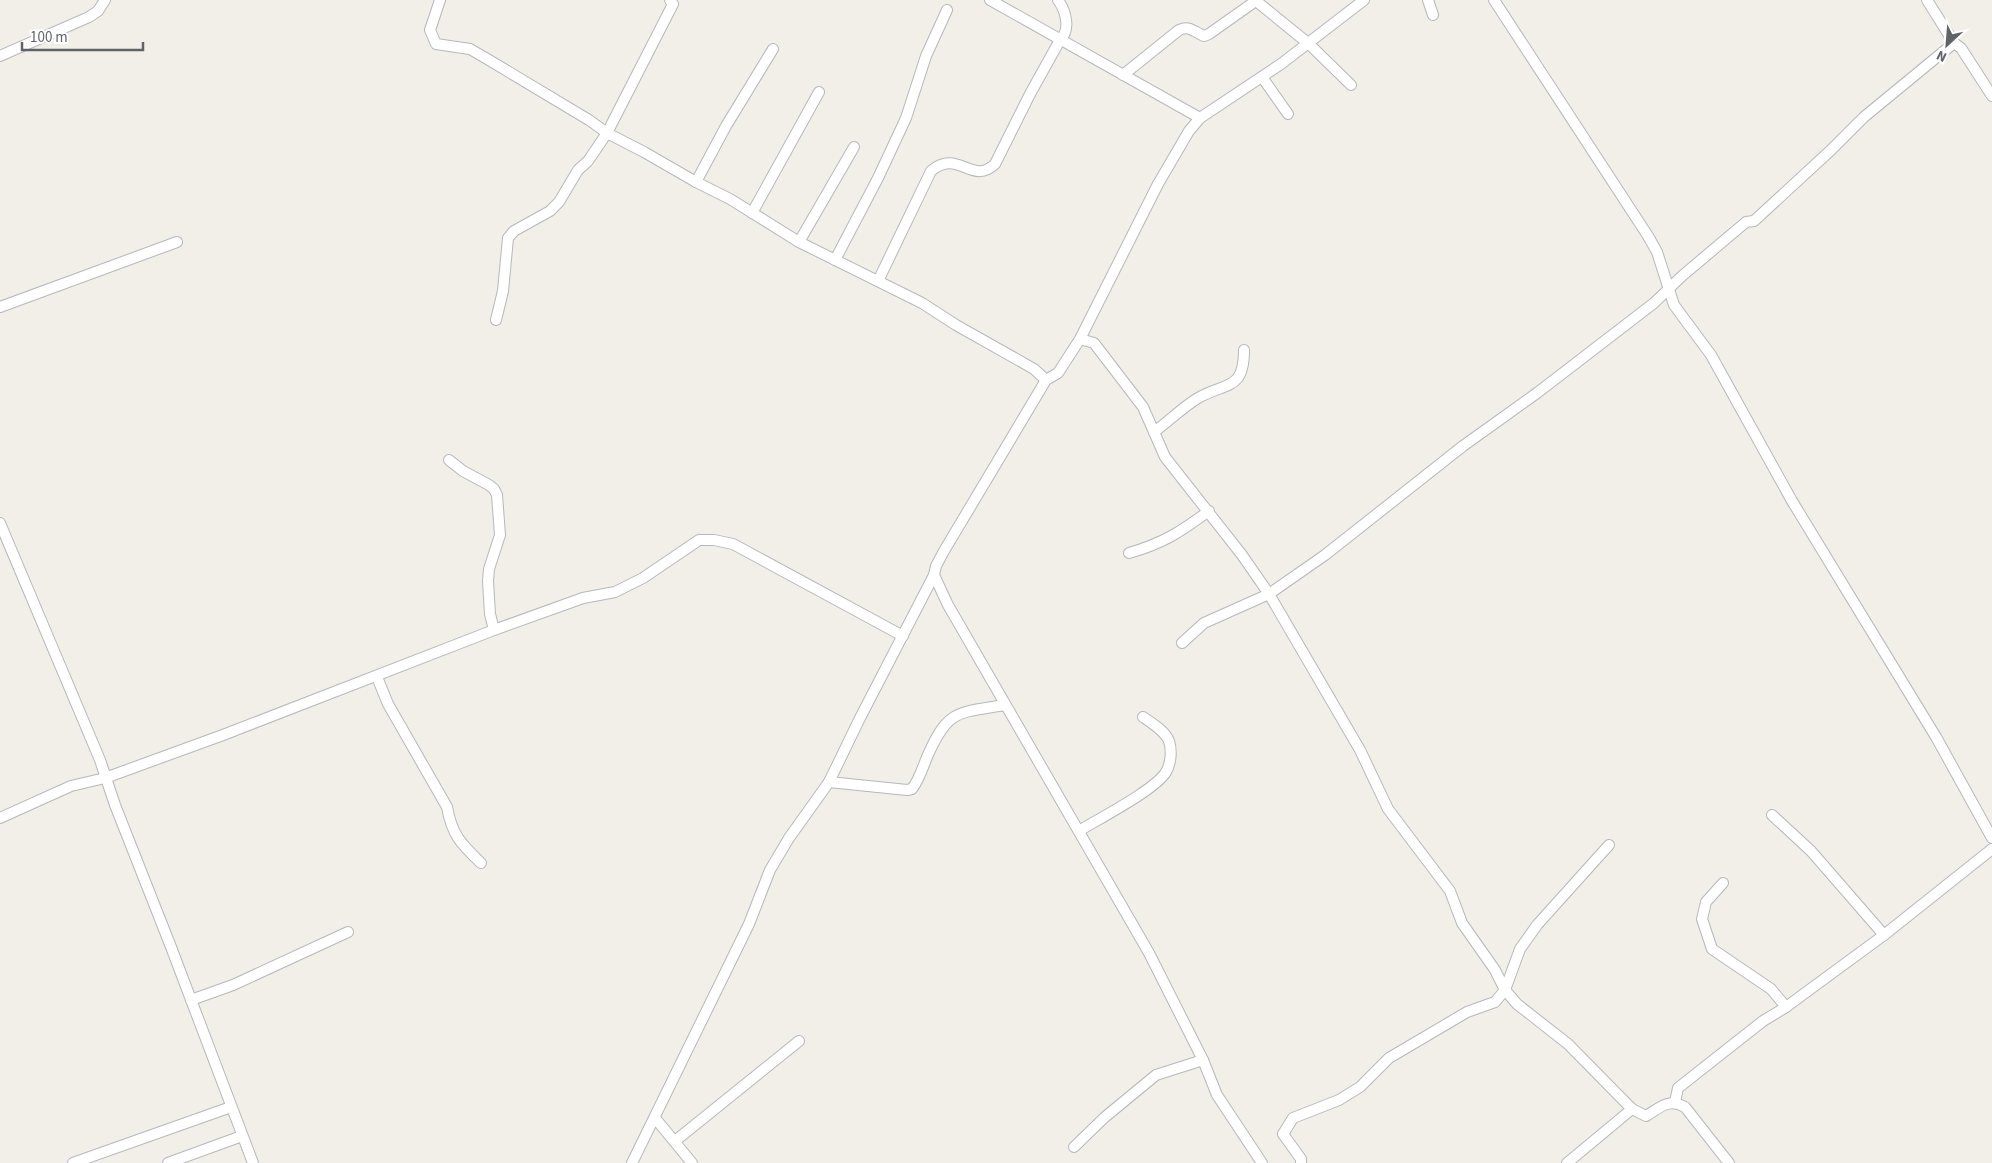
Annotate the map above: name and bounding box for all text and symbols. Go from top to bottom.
scale bar [22,20,144,52]
north arrow [1922,20,1972,70]
text: 100 m [30,27,68,48]
text: N [1933,45,1950,67]

